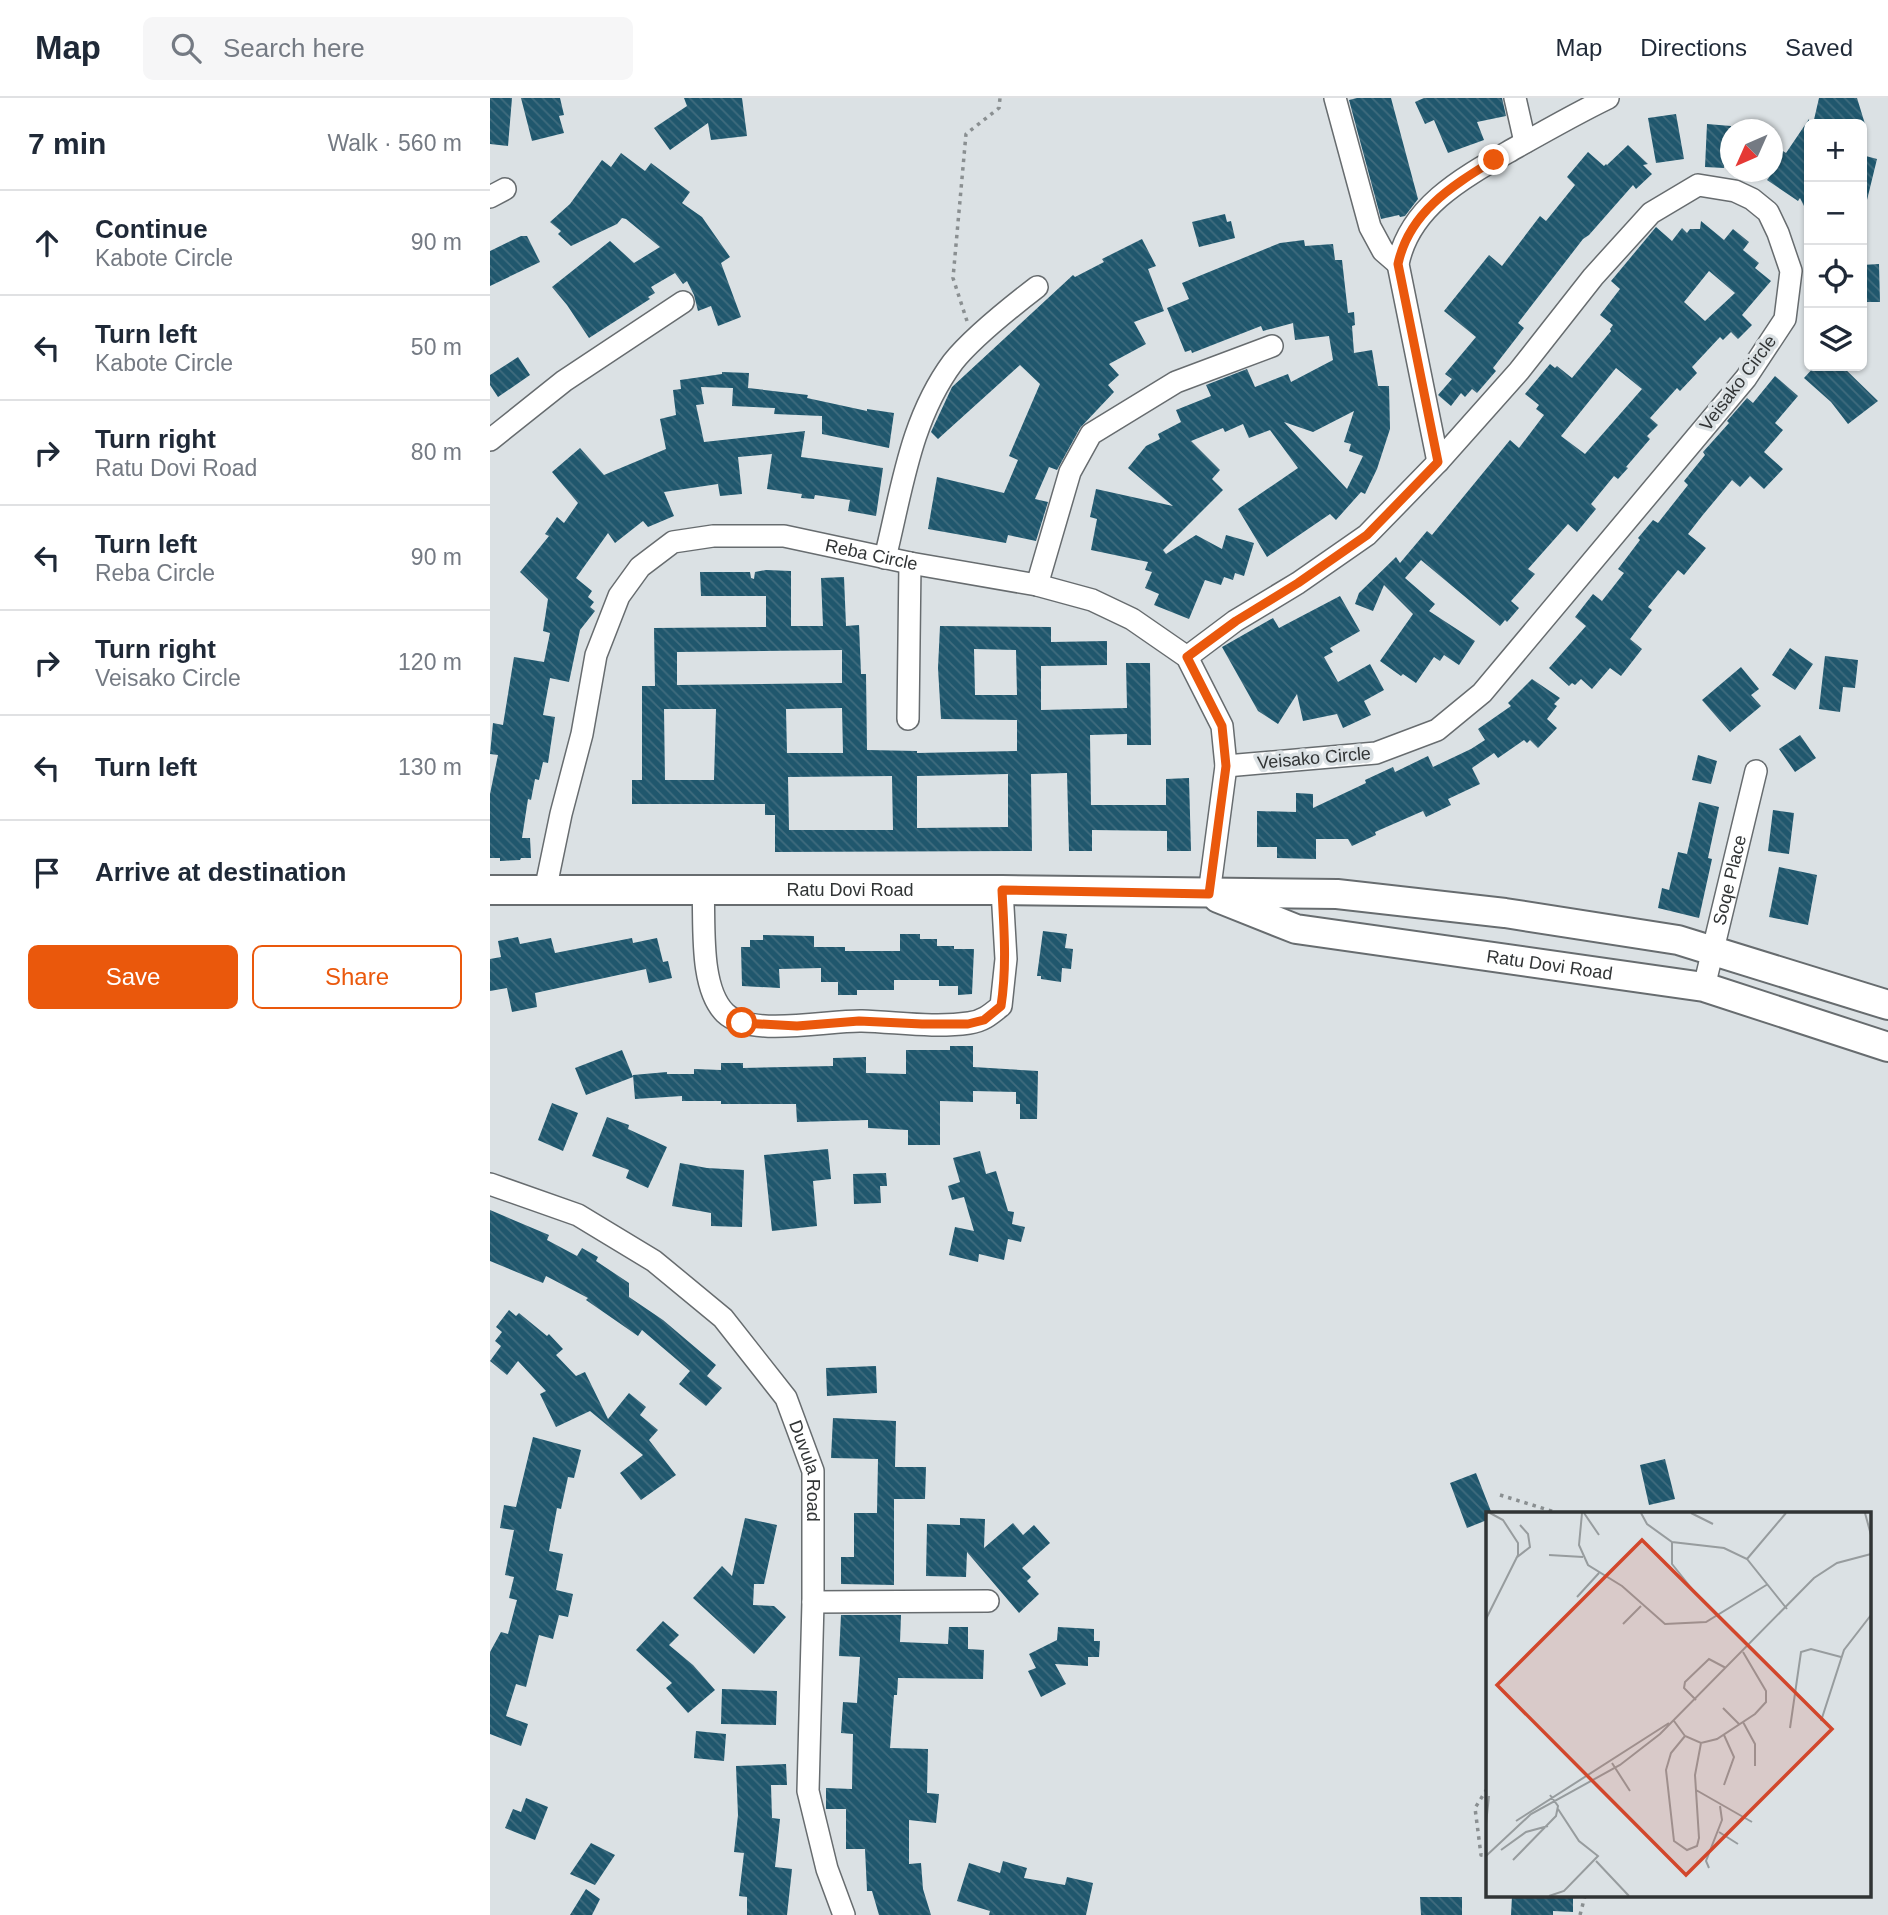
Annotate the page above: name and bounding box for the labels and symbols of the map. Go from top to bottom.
north arrow [1720,119,1783,182]
route end [1478,144,1509,175]
street label: Veisako Circle [1696,331,1780,435]
street label: Reba Circle [823,535,919,574]
street label: Veisako Circle [1256,743,1372,773]
street label: Soqe Place [1709,833,1750,927]
street label: Ratu Dovi Road [786,880,914,900]
street label: Ratu Dovi Road [1485,946,1614,984]
route start [726,1007,757,1038]
street label: Duvula Road [785,1417,824,1522]
inset map [1486,1512,1870,1898]

